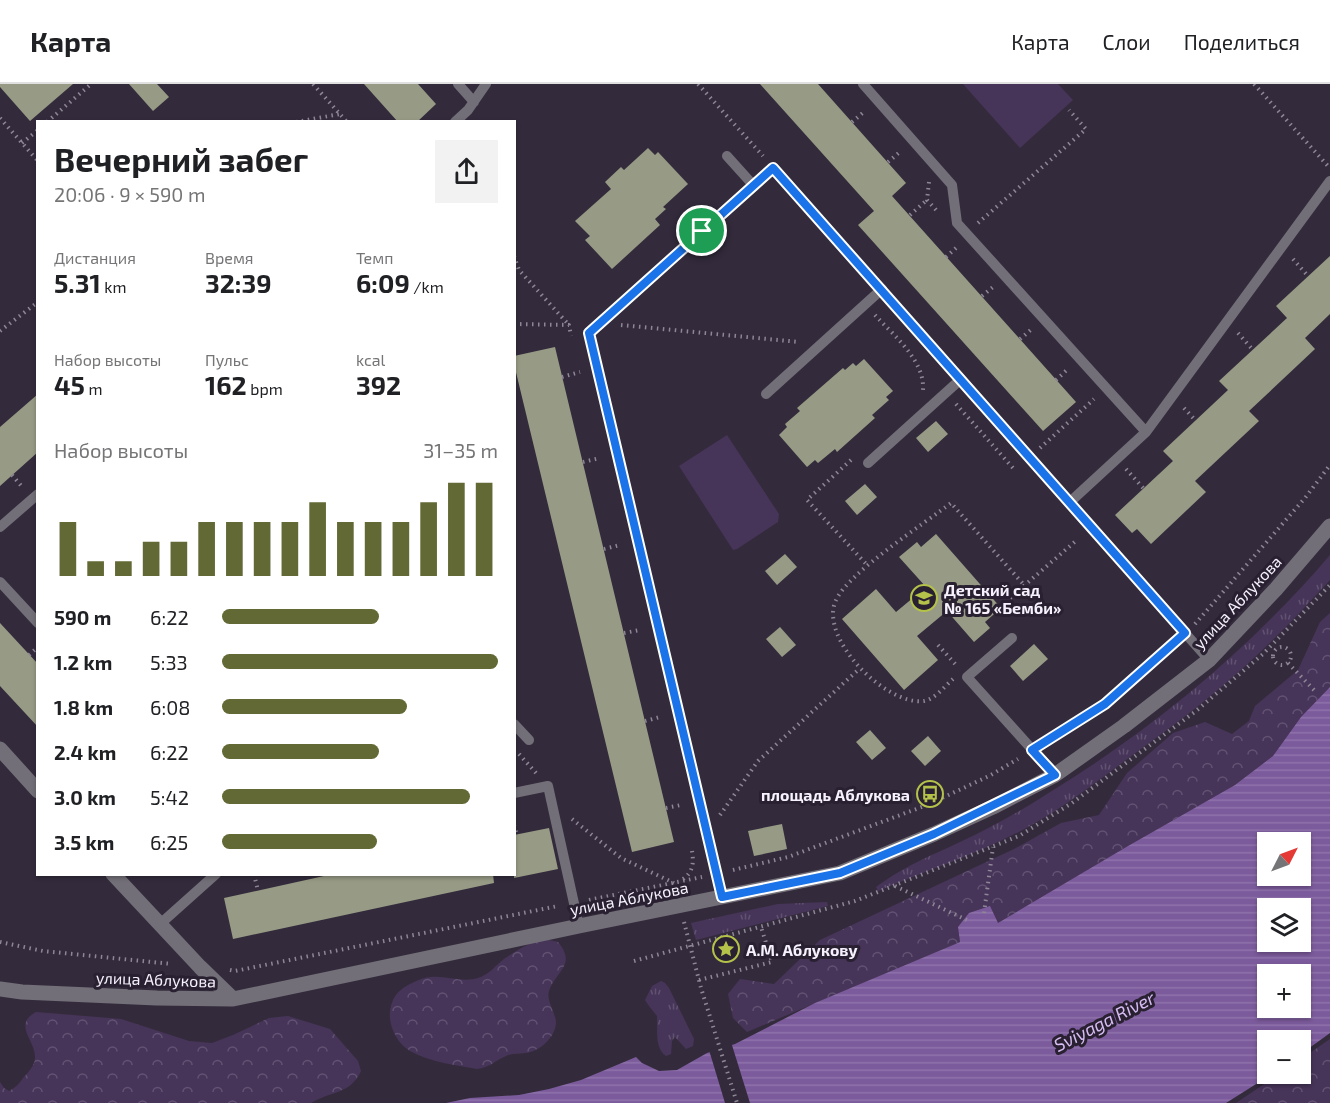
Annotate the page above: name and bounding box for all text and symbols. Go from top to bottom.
text: Карта [30,24,111,58]
text: Карта [1011,29,1070,54]
text: Слои [1103,29,1151,54]
text: Поделиться [1184,29,1300,54]
text: Вечерний забег [54,139,308,179]
button: share [435,140,498,203]
text: 20:06 · 9 × 590 m [54,182,205,206]
pin [676,205,727,256]
icon: arrive [685,214,718,247]
text: Дистанция [54,248,136,267]
text: Время [205,248,254,267]
text: Темп [356,248,393,267]
text: 5.31 [54,267,101,298]
text: 32:39 [205,267,272,298]
text: 6:09 [356,267,410,298]
text: km [101,277,126,296]
text: /km [410,277,444,296]
text: Набор высоты [54,350,161,369]
text: Пульс [205,350,249,369]
text: kcal [356,350,385,369]
text: 45 [54,369,85,400]
text: 162 [205,369,247,400]
text: 392 [356,369,401,400]
text: m [85,379,103,398]
text: bpm [247,379,283,398]
text: Набор высоты [54,438,188,462]
text: 31–35 m [423,438,498,462]
street label: улица Аблукова [1189,552,1286,653]
place label: Детский сад № 165 «Бемби» [944,580,1061,617]
school or university icon: Детский сад № 165 «Бемби» [909,583,939,613]
text: 590 m [54,605,111,629]
text: 6:22 [150,605,189,629]
text: 1.2 km [54,650,112,674]
text: 5:33 [150,650,188,674]
text: 1.8 km [54,695,113,719]
text: 6:08 [150,695,190,719]
text: 2.4 km [54,740,116,764]
text: 6:22 [150,740,189,764]
bus stop icon: площадь Аблукова [915,779,945,809]
text: 3.0 km [54,785,116,809]
text: 5:42 [150,785,189,809]
place label: площадь Аблукова [761,785,910,804]
text: 3.5 km [54,830,114,854]
text: 6:25 [150,830,188,854]
north arrow [1257,832,1311,886]
map controls [1257,832,1311,1084]
street label: улица Аблукова [568,877,690,920]
button: layers [1257,898,1311,952]
place icon: А.М. Аблукову [711,934,741,964]
place label: А.М. Аблукову [746,940,857,959]
button: + [1257,964,1311,1018]
street label: улица Аблукова [96,967,216,992]
water label: Sviyaga River [1050,986,1159,1056]
button: − [1257,1030,1311,1084]

